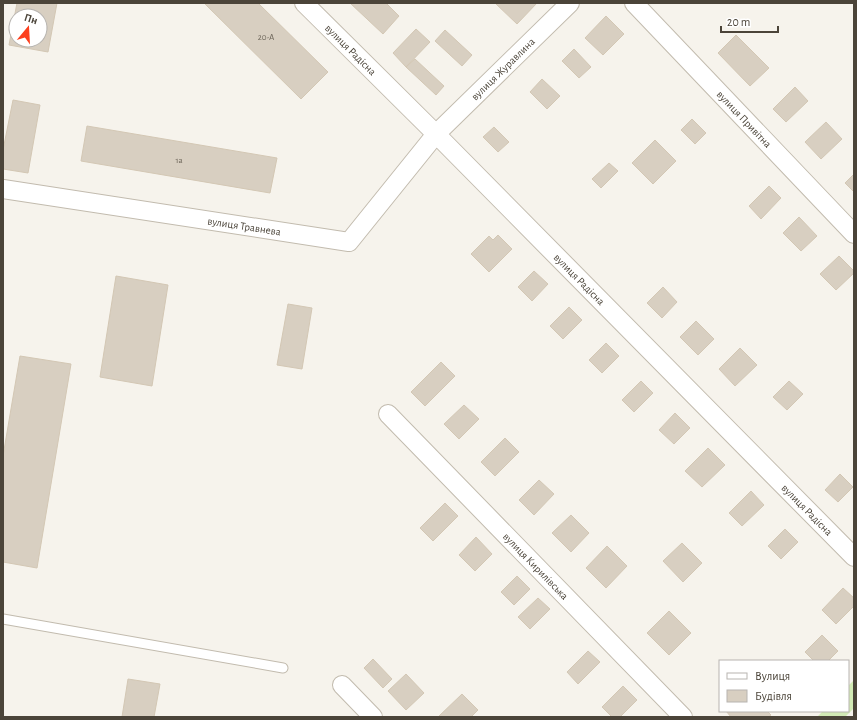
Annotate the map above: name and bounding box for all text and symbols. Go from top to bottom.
north arrow [8,8,48,48]
scale bar [721,8,778,34]
text: Пн [23,12,39,26]
text: 20 m [727,16,750,28]
street label: вулиця Радісна [323,22,379,77]
house number: 20-А [258,33,275,42]
street label: вулиця Журавлина [469,36,537,102]
street label: вулиця Привітна [715,88,774,149]
house number: 1а [175,156,183,165]
street label: вулиця Травнева [207,215,282,237]
street label: вулиця Радісна [552,251,607,307]
street label: вулиця Радісна [780,482,835,537]
street label: вулиця Кирилівська [501,530,571,601]
legend [719,660,849,712]
text: Вулиця [755,670,790,683]
text: Будівля [755,690,792,703]

